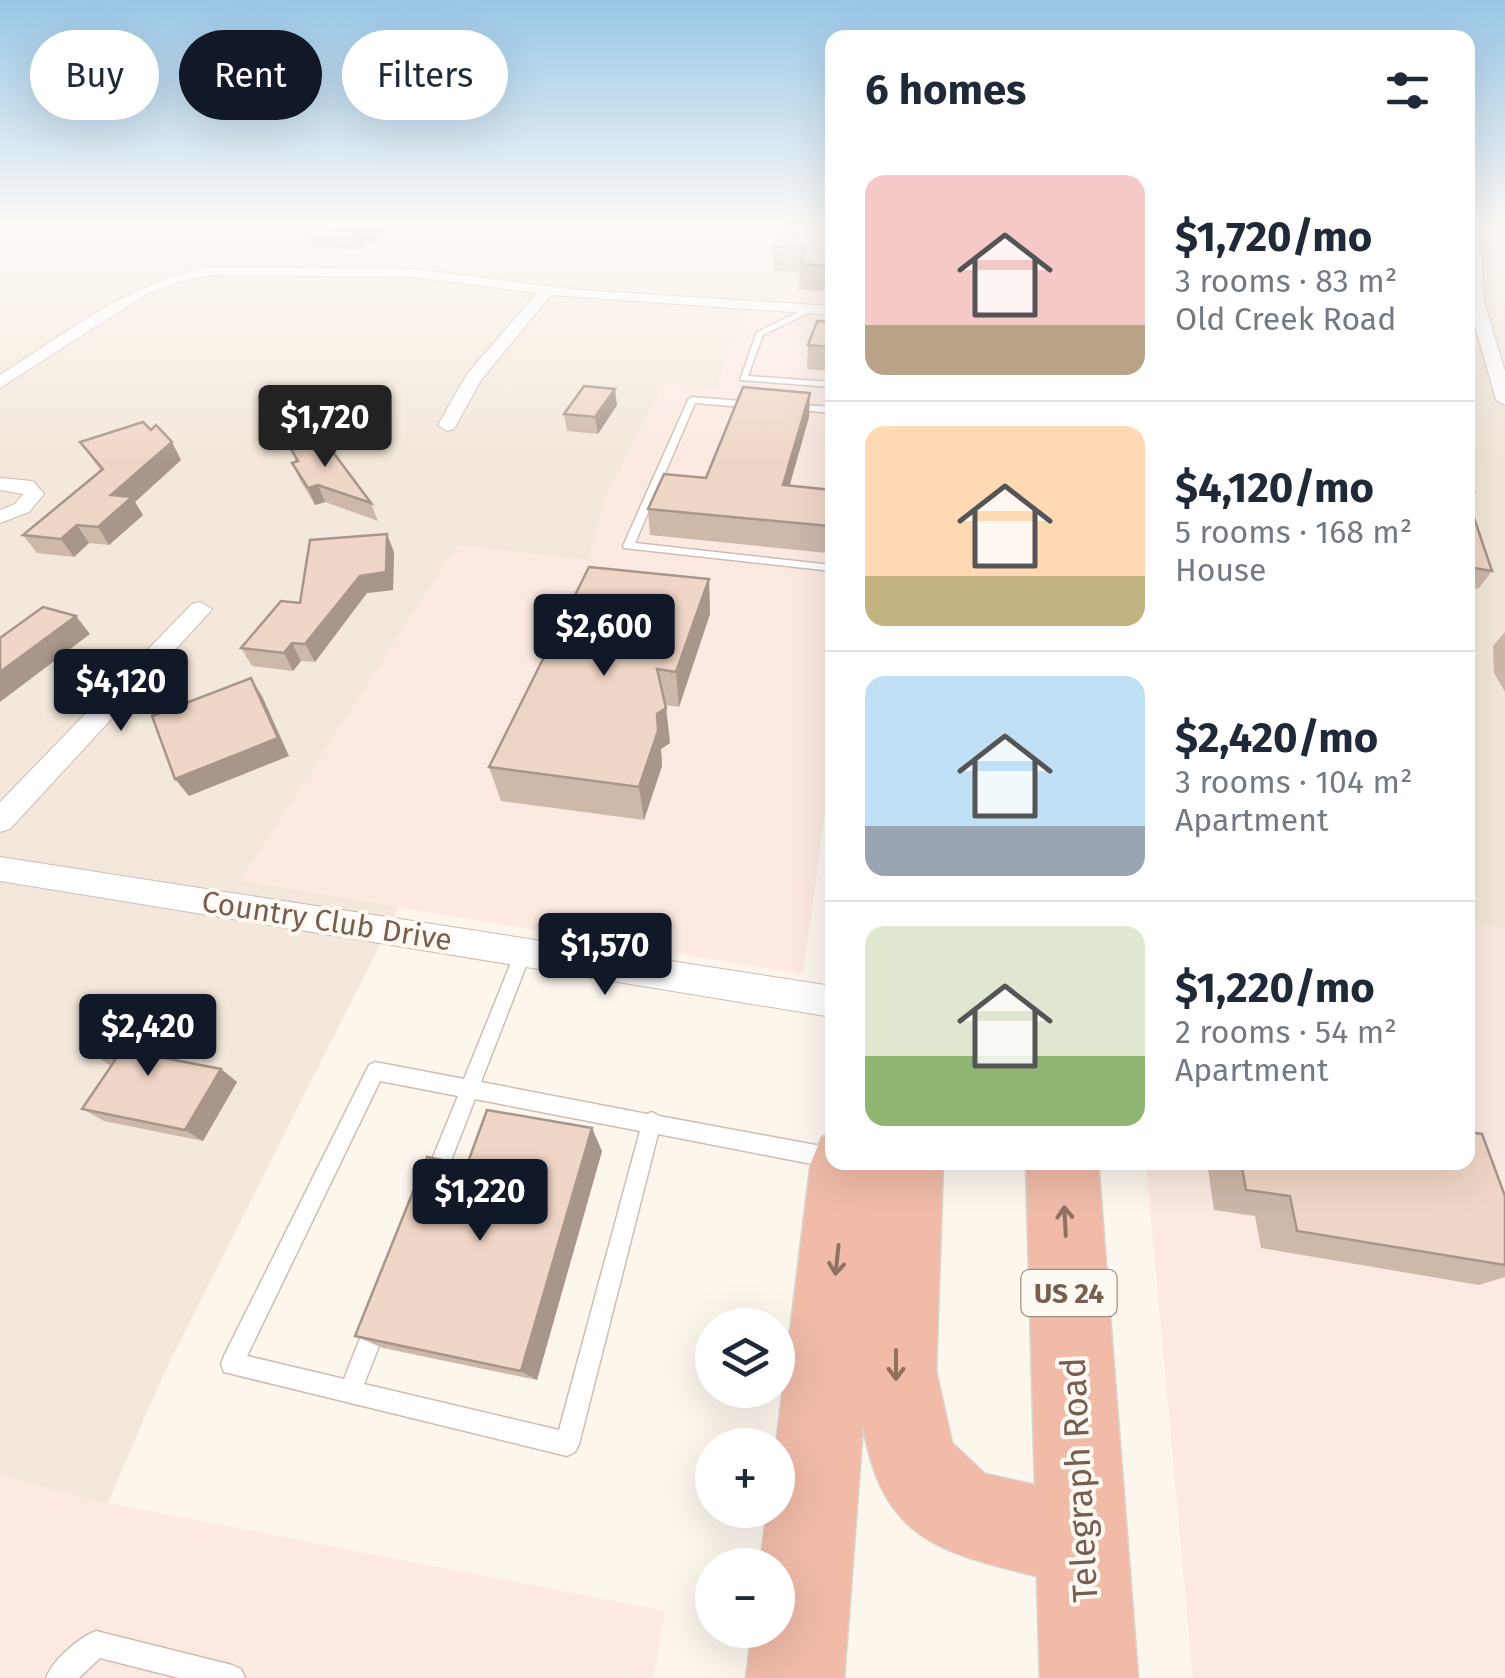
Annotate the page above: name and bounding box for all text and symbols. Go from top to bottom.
chip: Buy [30,30,159,120]
chip: Rent [179,30,322,120]
chip: Filters [342,30,508,120]
icon: filters [1380,63,1435,118]
text: 6 homes [865,65,1026,115]
text: $1,720/mo [1175,212,1372,262]
icon: home [945,215,1065,335]
text: 3 rooms · 83 m² [1175,262,1397,300]
text: Old Creek Road [1175,300,1396,338]
pin: $1,720 [244,385,406,470]
text: $1,720 [281,398,369,436]
text: $4,120/mo [1175,463,1374,513]
icon: home [945,466,1065,586]
text: 5 rooms · 168 m² [1175,513,1412,551]
text: House [1175,551,1266,589]
pin: $2,600 [523,594,685,679]
text: $2,600 [556,607,652,645]
pin: $4,120 [40,649,202,734]
text: $4,120 [76,662,166,700]
text: $2,420/mo [1175,713,1378,763]
icon: home [945,716,1065,836]
text: 3 rooms · 104 m² [1175,763,1413,801]
text: Apartment [1175,801,1329,839]
street label: Country Club Drive [199,883,455,959]
pin: $1,570 [524,913,686,998]
text: $1,570 [561,926,649,964]
text: $1,220/mo [1175,963,1375,1013]
icon: home [945,966,1065,1086]
pin: $2,420 [67,994,229,1079]
text: $2,420 [101,1007,195,1045]
text: 2 rooms · 54 m² [1175,1013,1397,1051]
text: Apartment [1175,1051,1329,1089]
pin: $1,220 [399,1159,561,1244]
text: $1,220 [435,1172,525,1210]
one-way arrow [1055,1205,1074,1237]
one-way arrow [827,1243,846,1275]
road number: US 24 [1022,1270,1116,1316]
map controls [695,1308,795,1648]
button: layers [695,1308,795,1408]
one-way arrow [886,1348,906,1380]
street label: Telegraph Road [1052,1356,1106,1604]
button: + [695,1428,795,1528]
button: − [695,1548,795,1648]

